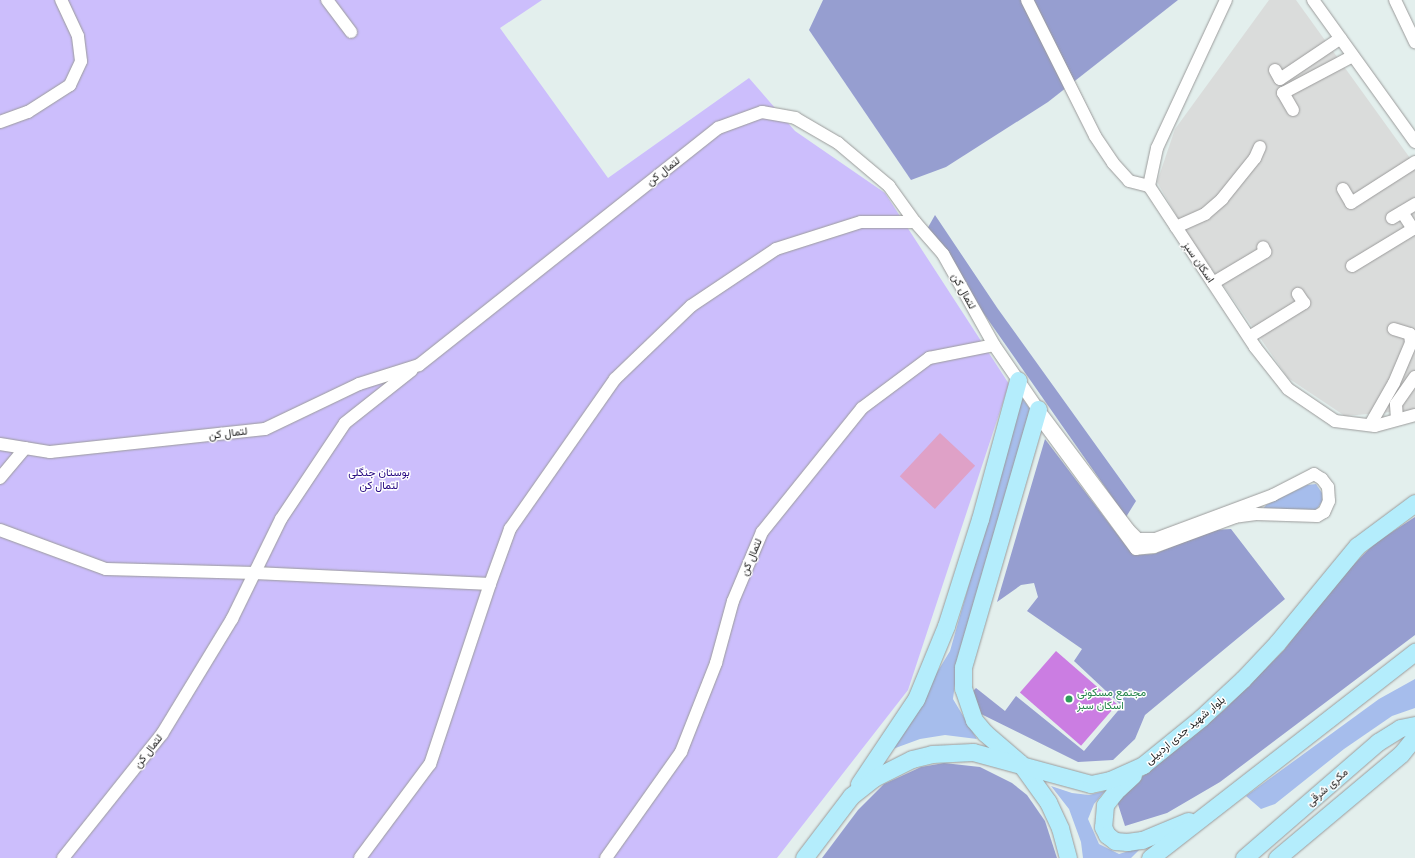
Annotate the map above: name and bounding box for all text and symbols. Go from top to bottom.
street label: لتمال کن [644,154,682,188]
street label: اسکان سبز [1180,239,1218,285]
street label: لتمال کن [949,271,979,311]
street label: لتمال کن [208,424,248,442]
park label: بوستان جنگلی لتمال کن [348,466,410,492]
street label: لتمال کن [737,536,765,578]
place label: مجتمع مسکونی اسکان سبز [1077,686,1146,712]
street label: بلوار شهید جدی اردبیلی [1142,693,1228,767]
marker: مجتمع مسکونی اسکان سبز [1064,694,1074,704]
street label: لتمال کن [131,732,165,770]
street label: مکری شرقی [1304,765,1350,809]

